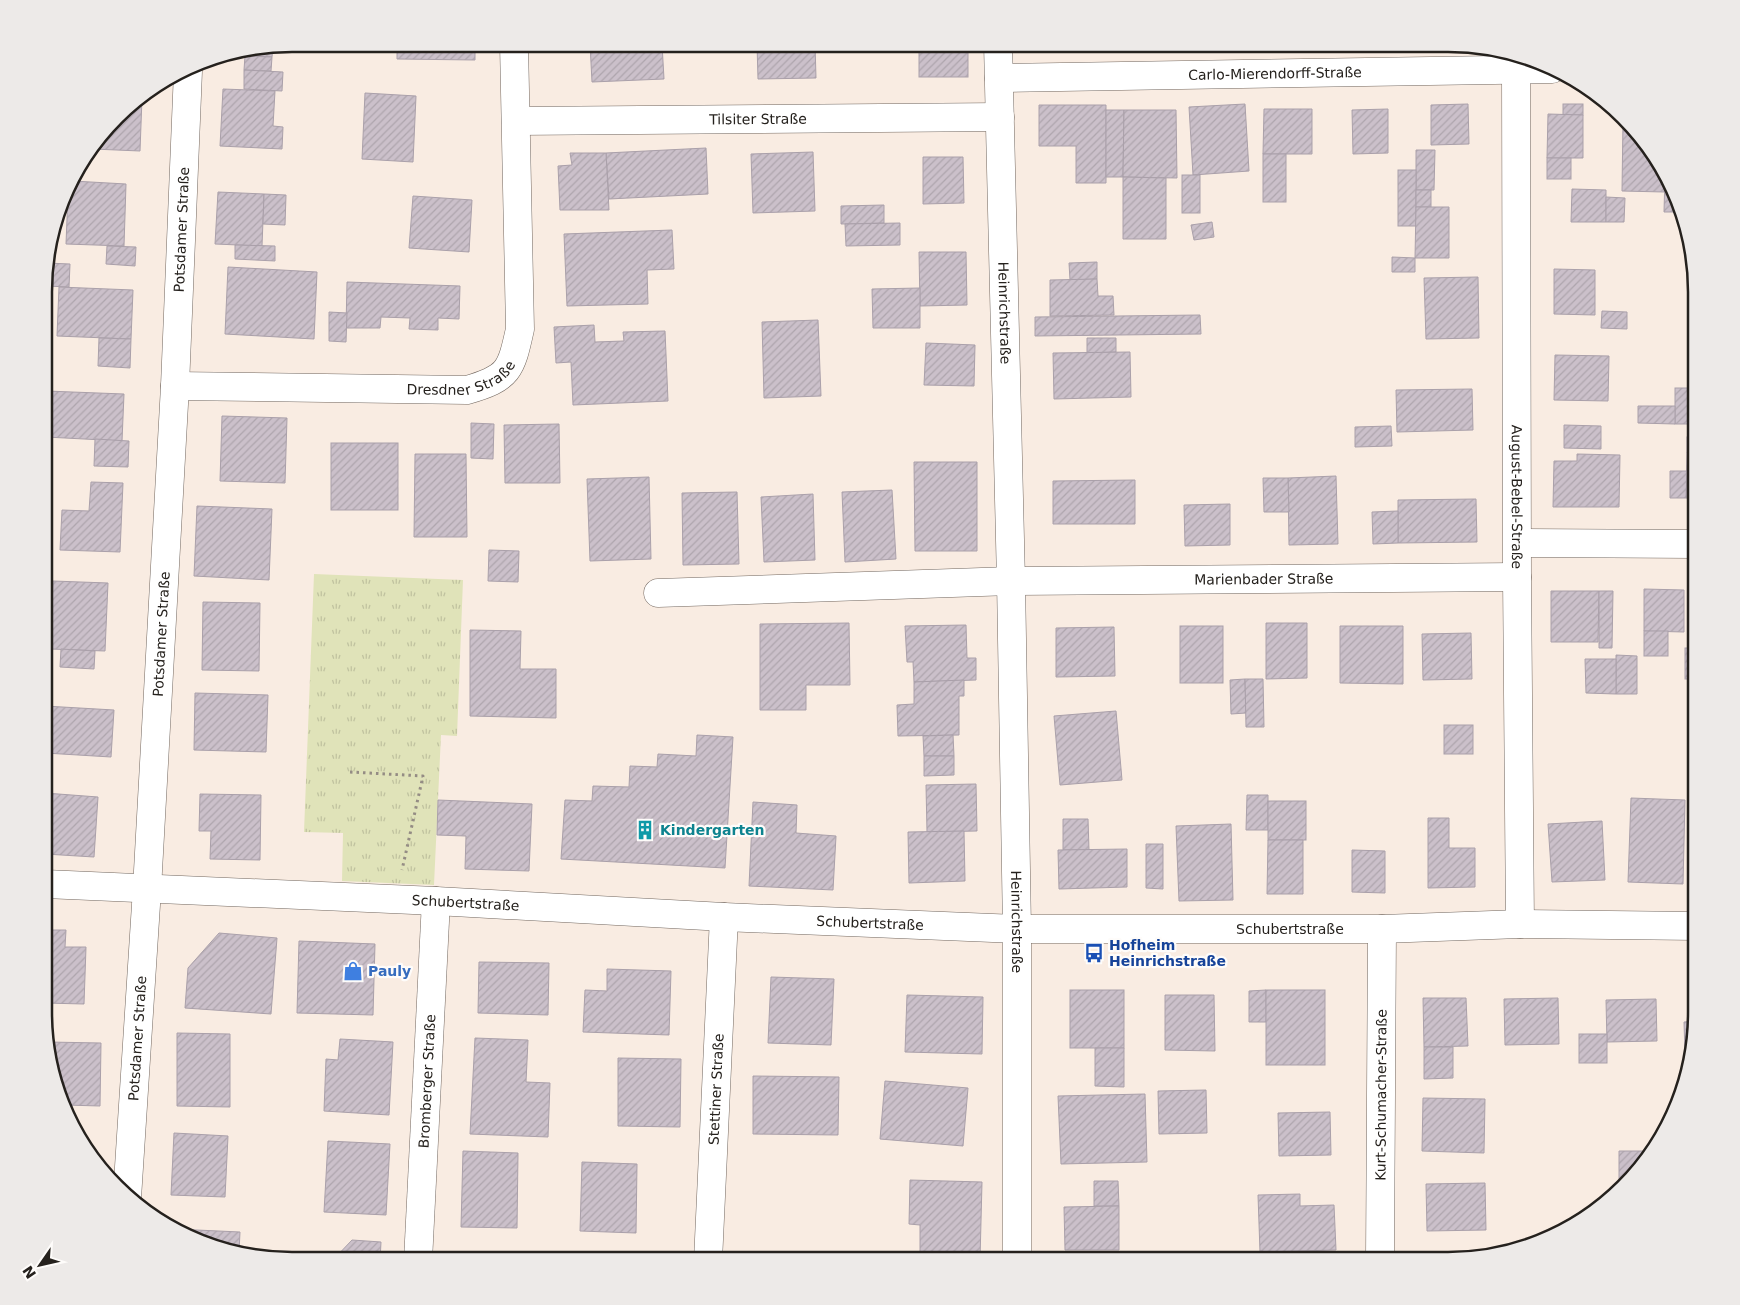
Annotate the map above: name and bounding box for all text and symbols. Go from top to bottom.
street label: Carlo-Mierendorff-Straße [1188,64,1362,83]
street label: Tilsiter Straße [708,111,807,127]
street label: Potsdamer Straße [171,167,192,293]
street label: Heinrichstraße [995,261,1014,364]
street label: Dresdner Straße [406,358,518,398]
street label: August-Bebel-Straße [1509,425,1525,569]
street label: Marienbader Straße [1194,570,1333,588]
street label: Potsdamer Straße [150,571,173,697]
building icon: Kindergarten [634,819,656,841]
place label: Kindergarten [660,822,765,838]
street label: Heinrichstraße [1008,870,1025,973]
street label: Schubertstraße [411,892,520,914]
street label: Schubertstraße [816,913,924,933]
street label: Schubertstraße [1236,921,1344,937]
place label: Hofheim Heinrichstraße [1109,937,1226,969]
bus stop icon: Hofheim Heinrichstraße [1083,942,1105,964]
shop icon: Pauly [342,960,364,982]
place label: Pauly [368,963,411,979]
street label: Potsdamer Straße [125,975,149,1101]
street label: Kurt-Schumacher-Straße [1372,1009,1390,1181]
street label: Bromberger Straße [416,1014,438,1149]
street label: Stettiner Straße [705,1033,727,1145]
north arrow [15,1240,65,1290]
text: N [19,1263,39,1282]

